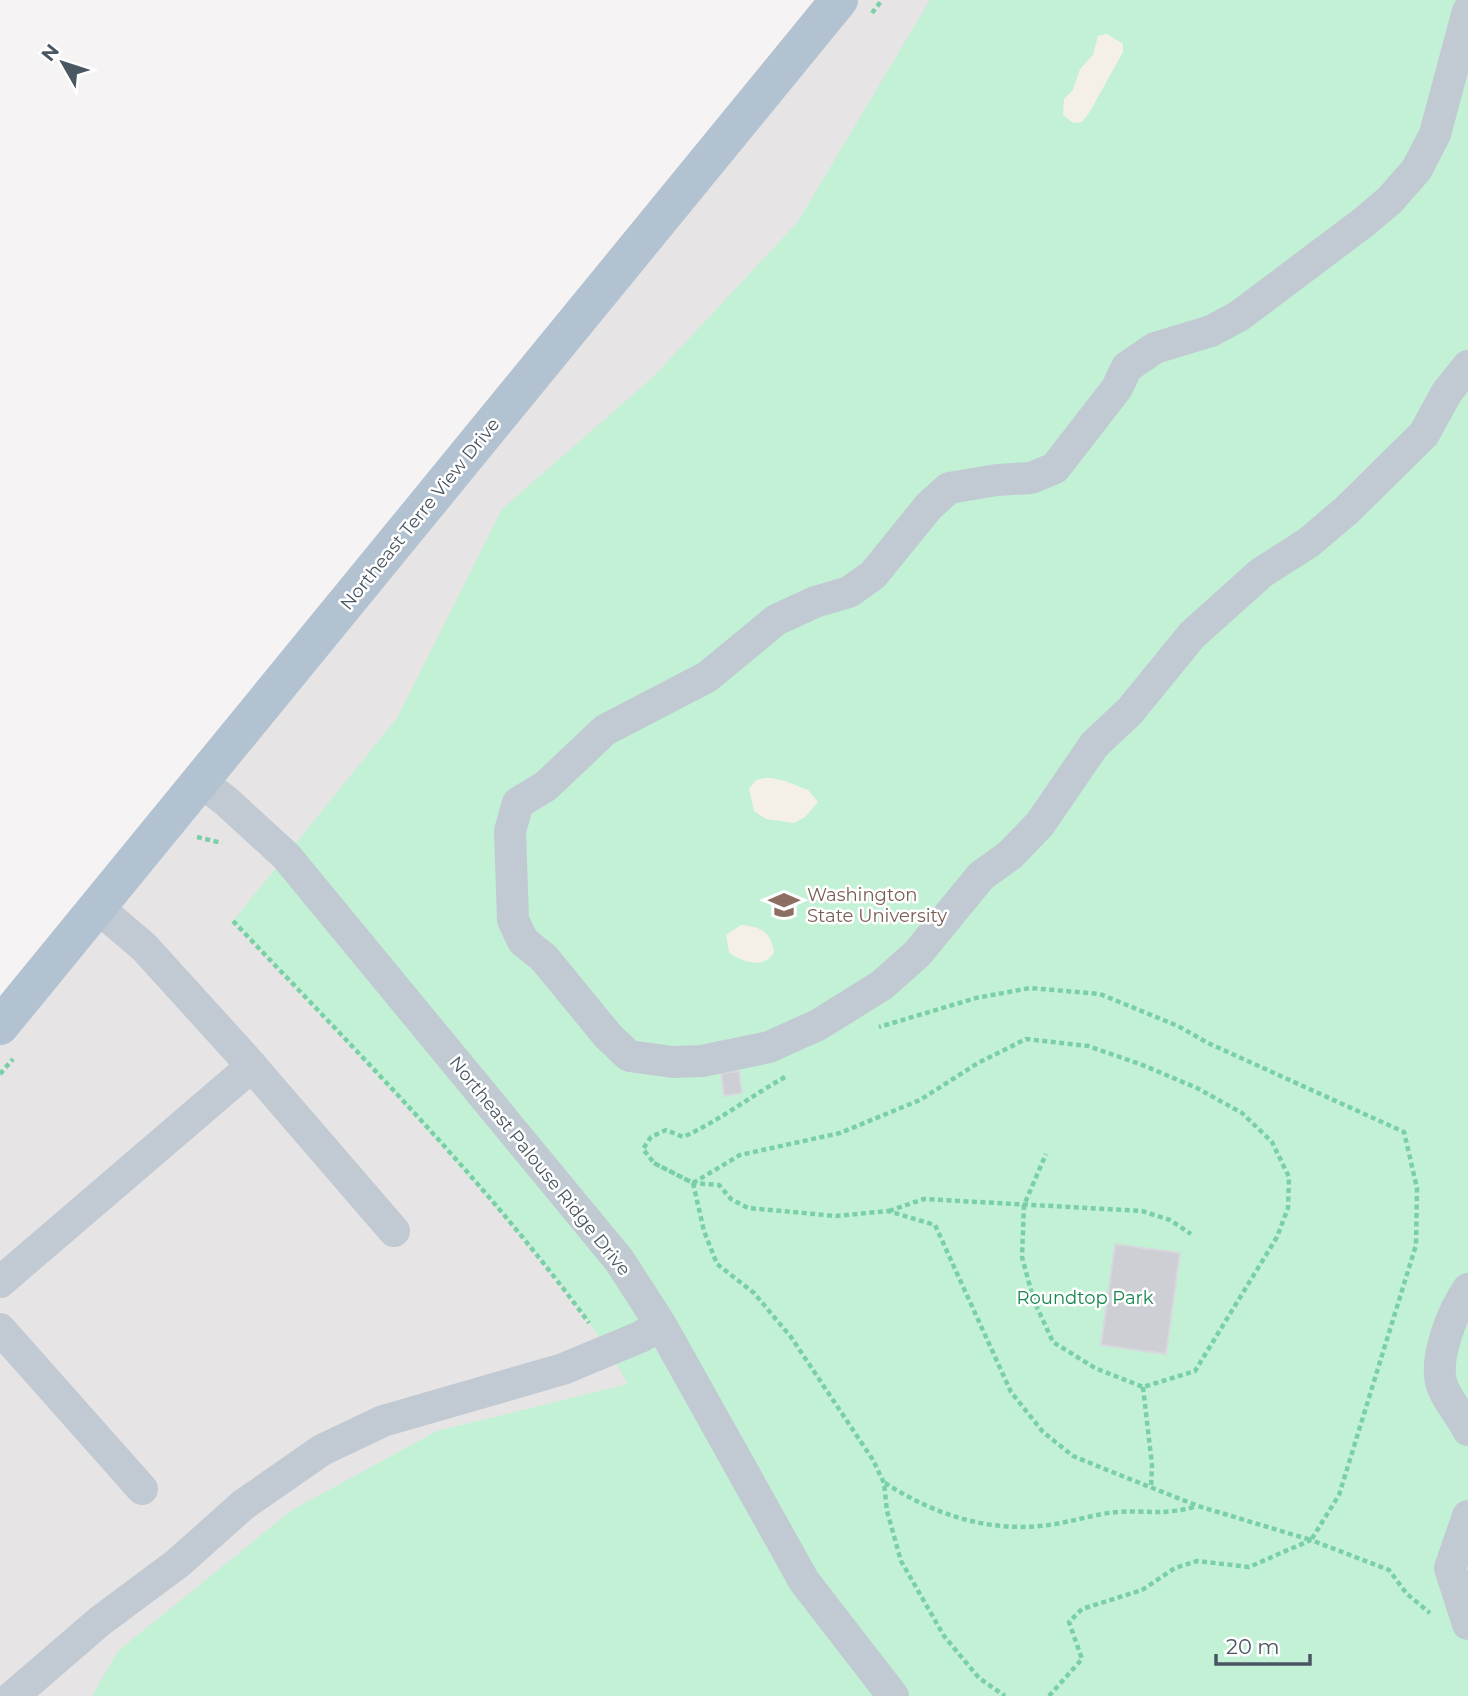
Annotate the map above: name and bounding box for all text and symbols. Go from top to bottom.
north arrow [28,28,98,98]
text: N [36,39,64,66]
street label: Northeast Terre View Drive [336,414,504,614]
place label: Washington State University [807,884,947,927]
school or university icon: Washington State University [767,888,801,922]
street label: Northeast Palouse Ridge Drive [445,1052,635,1280]
park label: Roundtop Park [1017,1287,1154,1309]
scale bar [1216,1622,1310,1666]
text: 20 m [1226,1634,1280,1659]

